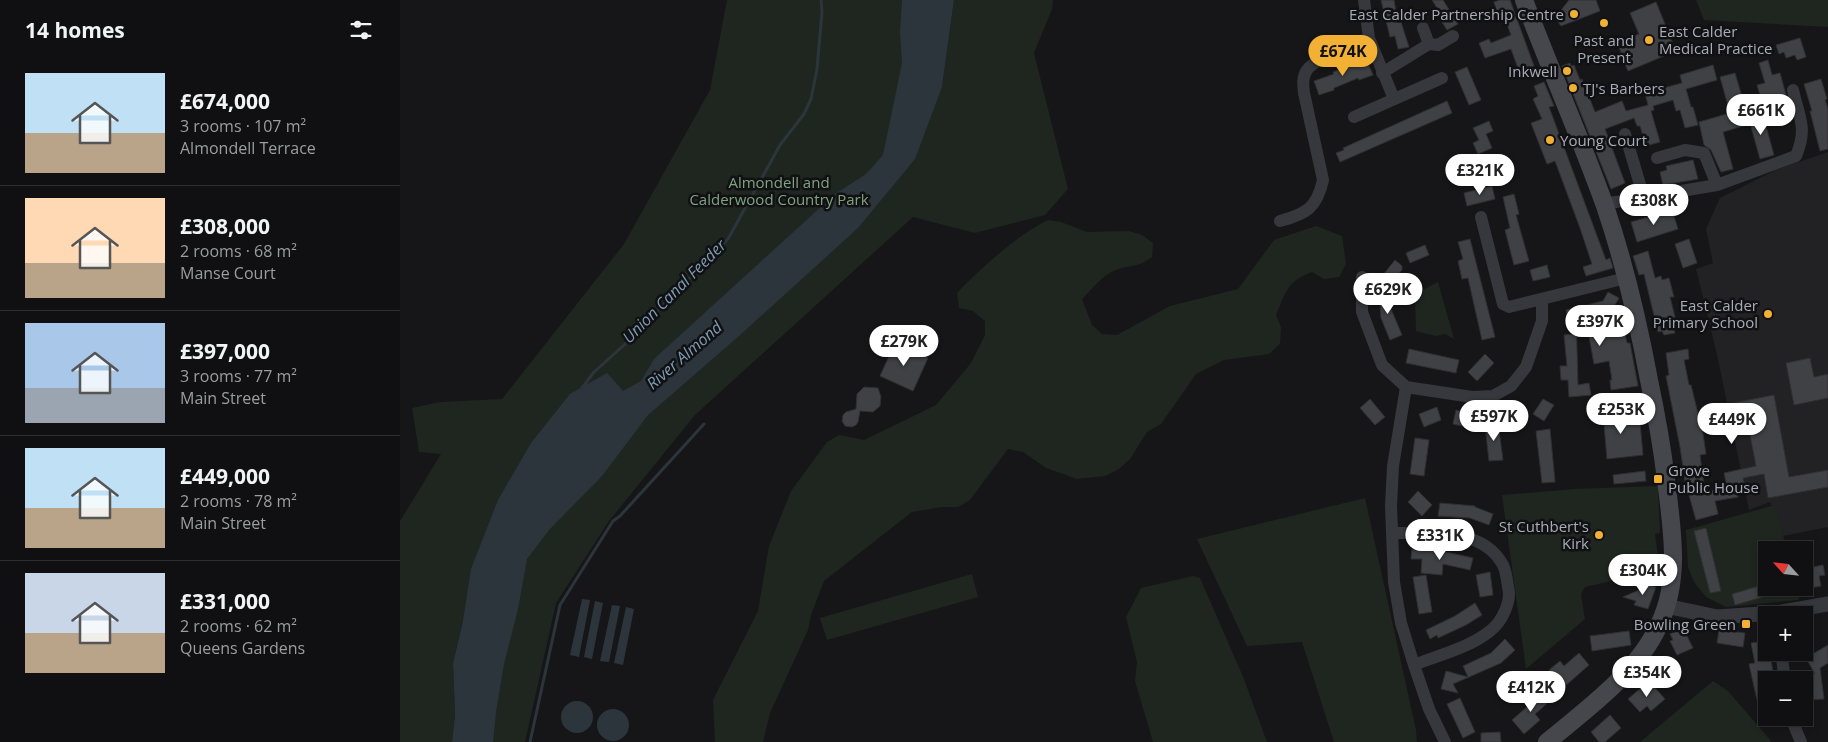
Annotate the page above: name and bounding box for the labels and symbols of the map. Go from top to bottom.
place label: East Calder Partnership Centre [1349,4,1564,24]
marker: East Calder Partnership Centre [1568,8,1580,20]
marker: Past and Present [1598,17,1610,29]
place label: East Calder Medical Practice [1659,21,1773,58]
place label: Past and Present [1574,30,1634,67]
pin: £674K [1308,34,1378,77]
marker: East Calder Medical Practice [1643,34,1655,46]
place label: Inkwell [1508,61,1557,81]
marker: Inkwell [1561,65,1573,77]
place label: TJ's Barbers [1583,78,1665,98]
marker: TJ's Barbers [1567,82,1579,94]
pin: £661K [1726,94,1796,136]
place label: Young Court [1560,130,1647,150]
marker: Young Court [1544,134,1556,146]
pin: £321K [1445,154,1515,196]
park label: Almondell and Calderwood Country Park [689,172,869,209]
pin: £308K [1619,184,1689,226]
water label: Union Canal Feeder [617,234,731,348]
pin: £629K [1353,272,1423,315]
place label: East Calder Primary School [1653,295,1758,332]
pin: £397K [1565,304,1635,347]
marker: East Calder Primary School [1762,308,1774,320]
water label: River Almond [642,316,727,394]
pin: £279K [869,324,939,367]
pin: £253K [1586,392,1656,435]
pin: £597K [1459,400,1529,442]
pin: £449K [1697,402,1767,445]
place label: Grove Public House [1668,460,1759,497]
marker: Grove Public House [1652,473,1664,485]
place label: St Cuthbert's Kirk [1499,516,1589,553]
pin: £331K [1405,518,1475,561]
marker: St Cuthbert's Kirk [1593,529,1605,541]
north arrow [1758,541,1812,596]
pin: £304K [1608,554,1678,596]
place label: Bowling Green [1634,614,1736,634]
marker: Bowling Green [1740,618,1752,630]
pin: £354K [1612,656,1682,698]
pin: £412K [1496,670,1566,713]

